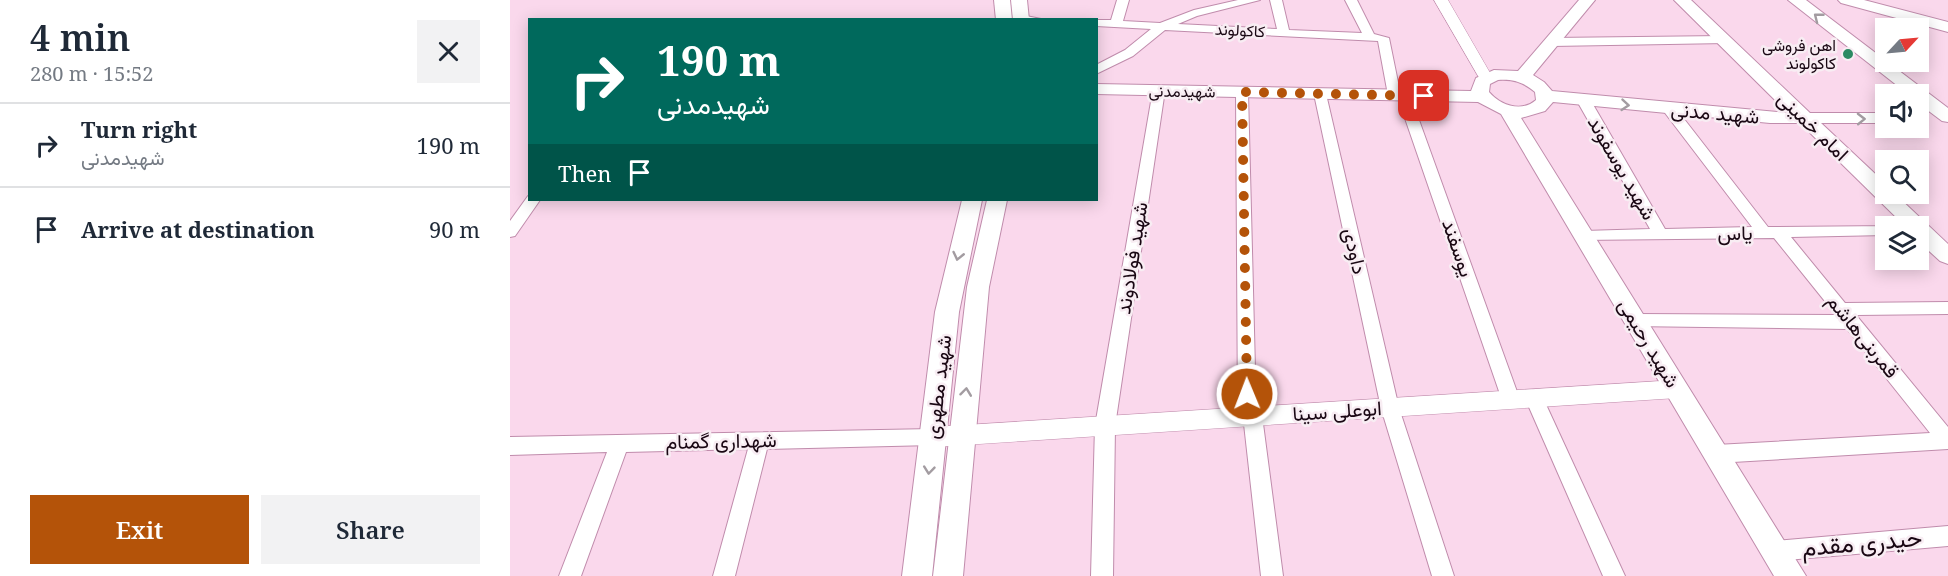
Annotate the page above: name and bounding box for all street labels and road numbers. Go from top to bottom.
street label: کاکولوند [1214,18,1266,42]
street label: شهیدمدنی [1148,79,1216,103]
street label: امام خمینی [1772,85,1855,166]
street label: شهید مدنی [1670,95,1760,130]
street label: شهید یوسفوند [1582,111,1663,225]
street label: شهید فولادوند [1109,200,1154,316]
street label: یوسفند [1436,215,1481,280]
street label: یاس [1717,219,1753,246]
street label: داودی [1337,225,1374,277]
street label: قمربنی‌هاشم [1821,288,1906,383]
street label: شهید رحیمی [1612,293,1687,392]
street label: شهید مطهری [918,333,957,441]
street label: ابوعلی سینا [1291,394,1383,427]
street label: شهداری گمنام [665,426,777,455]
street label: حیدری مقدم [1800,520,1924,564]

